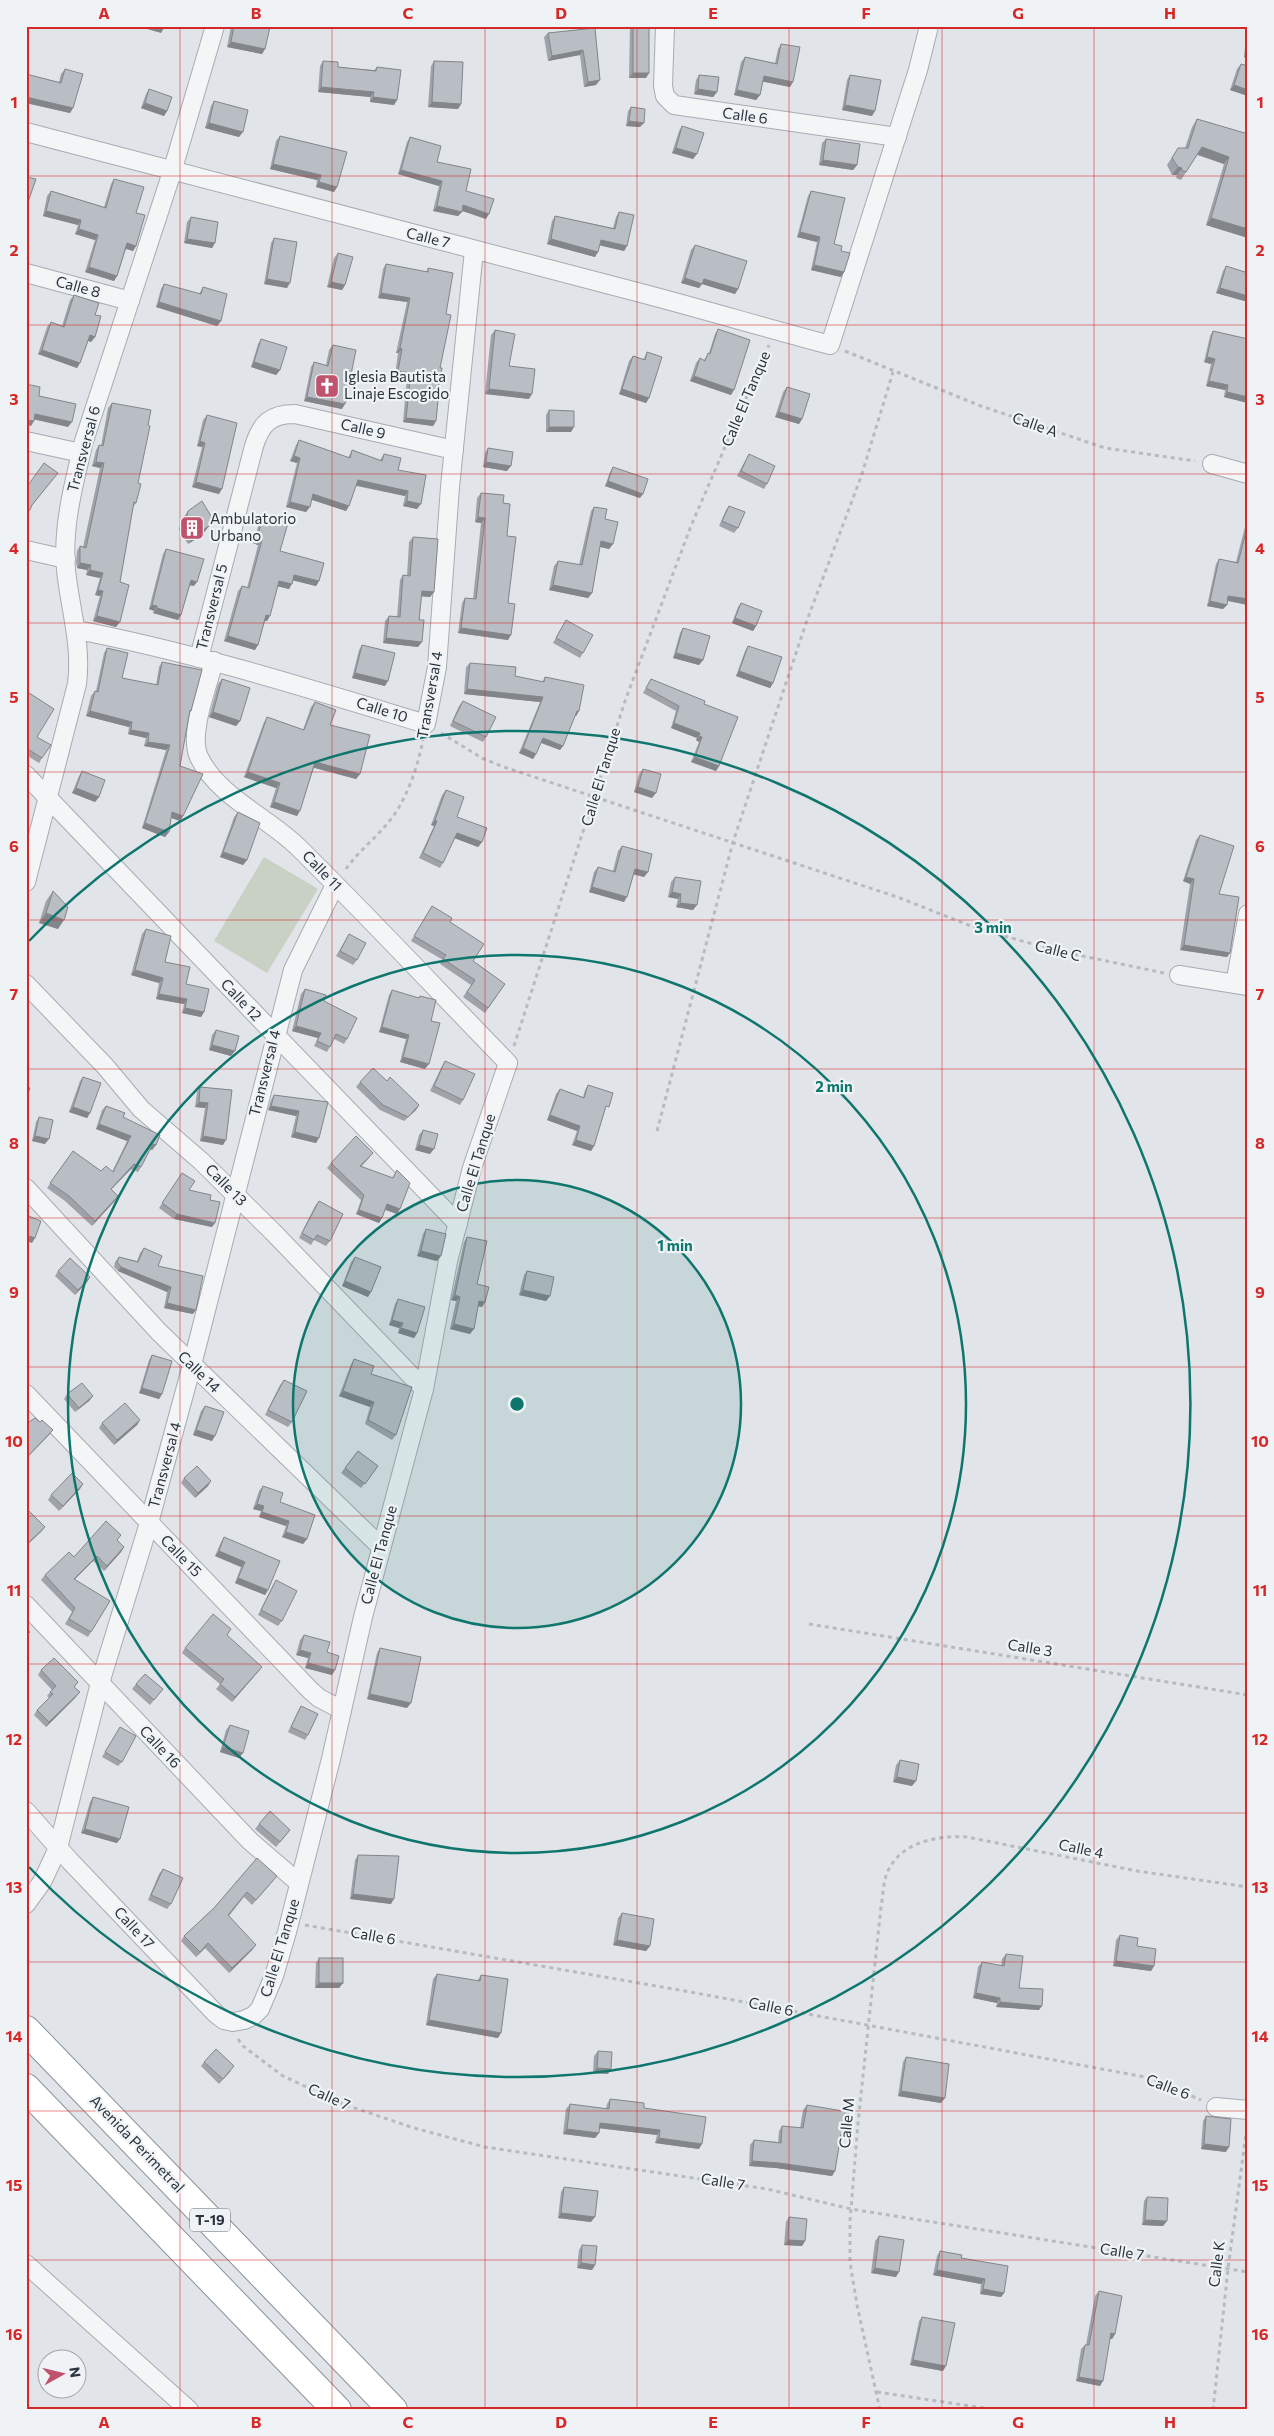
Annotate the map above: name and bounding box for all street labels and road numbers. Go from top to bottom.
street label: Calle 6 [721,103,769,127]
street label: Calle 7 [404,223,452,251]
street label: Calle 8 [54,271,103,301]
street label: Calle El Tanque [717,348,773,449]
street label: Transversal 6 [63,403,103,494]
street label: Calle A [1010,408,1060,440]
street label: Calle 9 [339,414,387,442]
street label: Transversal 5 [192,562,230,652]
street label: Transversal 4 [412,650,446,740]
street label: Calle 10 [354,693,410,725]
street label: Calle El Tanque [577,725,624,828]
street label: Calle 11 [299,846,346,894]
street label: Calle C [1033,936,1083,964]
street label: Calle 12 [218,974,266,1024]
street label: Transversal 4 [245,1028,283,1118]
street label: Calle El Tanque [452,1111,499,1214]
street label: Calle 13 [202,1160,251,1209]
street label: Calle 14 [175,1347,225,1396]
street label: Transversal 4 [144,1420,184,1510]
street label: Calle El Tanque [356,1503,400,1606]
street label: Calle 15 [157,1531,206,1580]
street label: Calle 3 [1006,1635,1054,1659]
street label: Calle 16 [136,1721,185,1771]
street label: Calle 4 [1057,1834,1105,1862]
street label: Calle El Tanque [256,1896,303,1999]
street label: Calle 17 [111,1903,159,1952]
street label: Calle 6 [349,1922,397,1948]
street label: Calle 6 [747,1993,795,2019]
street label: Calle 6 [1144,2069,1193,2103]
street label: Calle 7 [305,2079,353,2113]
street label: Avenida Perimetral [87,2091,189,2196]
street label: Calle M [835,2097,857,2149]
street label: Calle 7 [700,2169,747,2193]
road number: T-19 [190,2208,230,2232]
street label: Calle 7 [1099,2239,1146,2263]
street label: Calle K [1204,2240,1228,2288]

